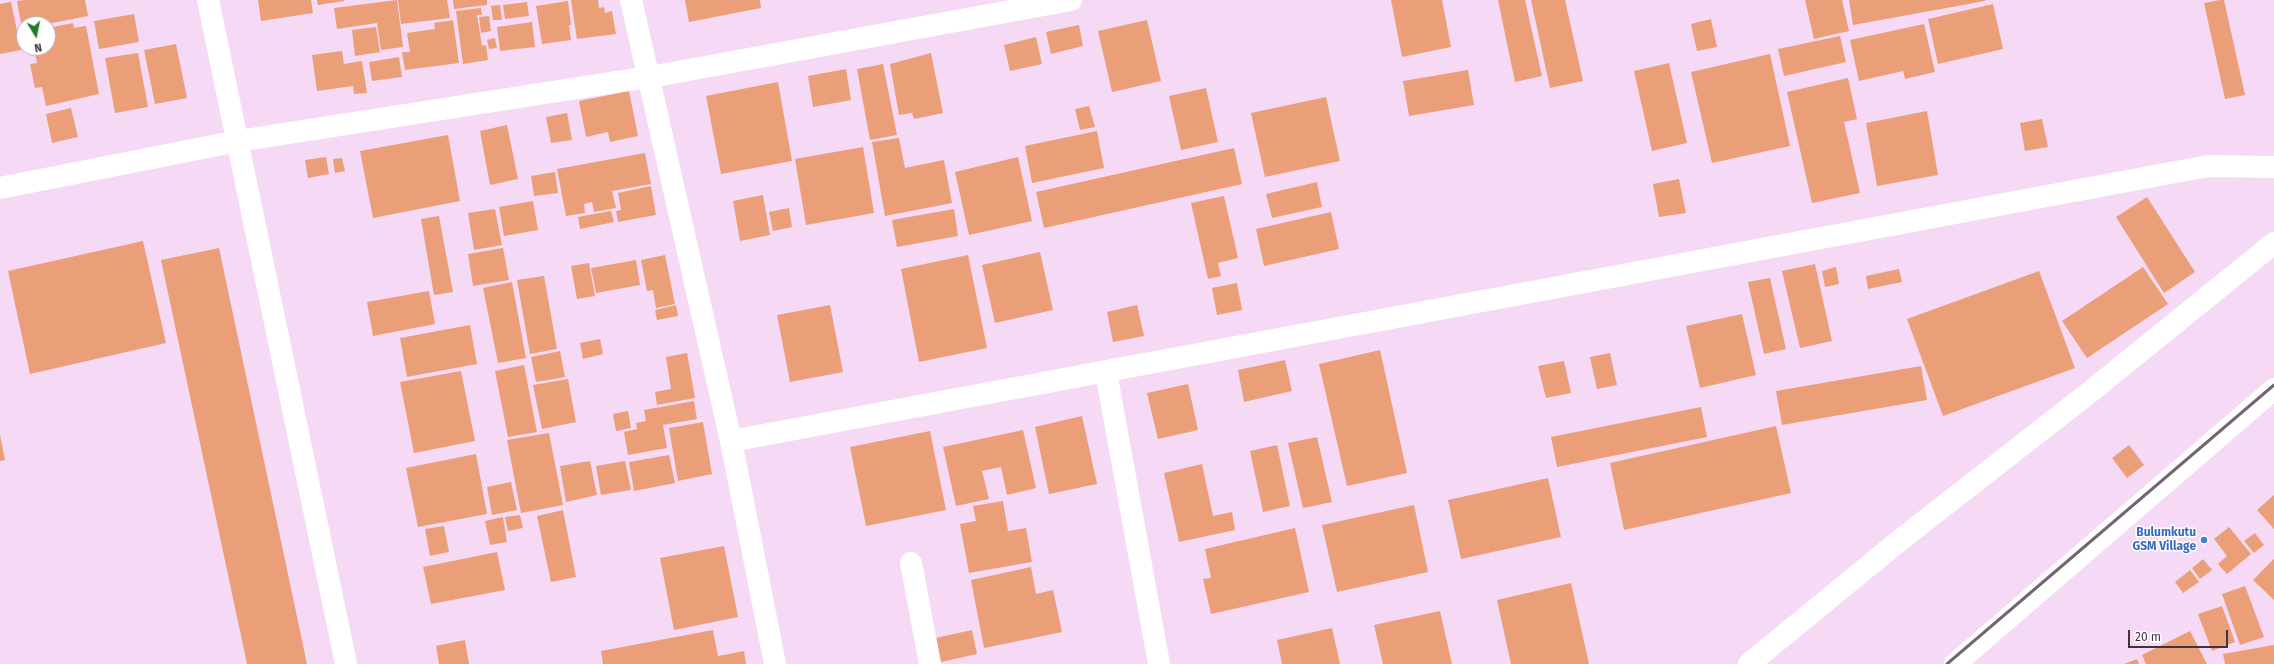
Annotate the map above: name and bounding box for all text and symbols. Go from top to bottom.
north arrow [16,16,56,56]
text: N [33,40,43,54]
place label: Bulumkutu GSM Village [2133,526,2196,554]
marker: Bulumkutu GSM Village [2199,535,2209,545]
scale bar [2130,622,2230,648]
text: 20 m [2135,630,2161,644]

